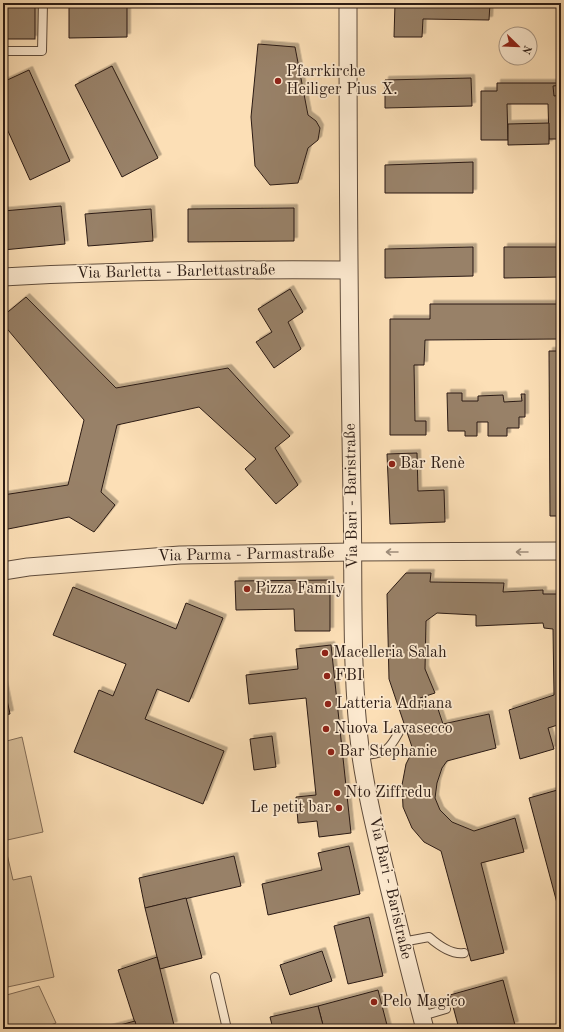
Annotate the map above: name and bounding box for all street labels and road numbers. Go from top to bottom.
street label: Via Barletta - Barlettastraße [77,262,275,282]
street label: Via Bari - Baristraße [343,423,361,569]
street label: Via Parma - Parmastraße [158,545,334,565]
street label: Via Bari - Baristraße [366,815,414,961]

